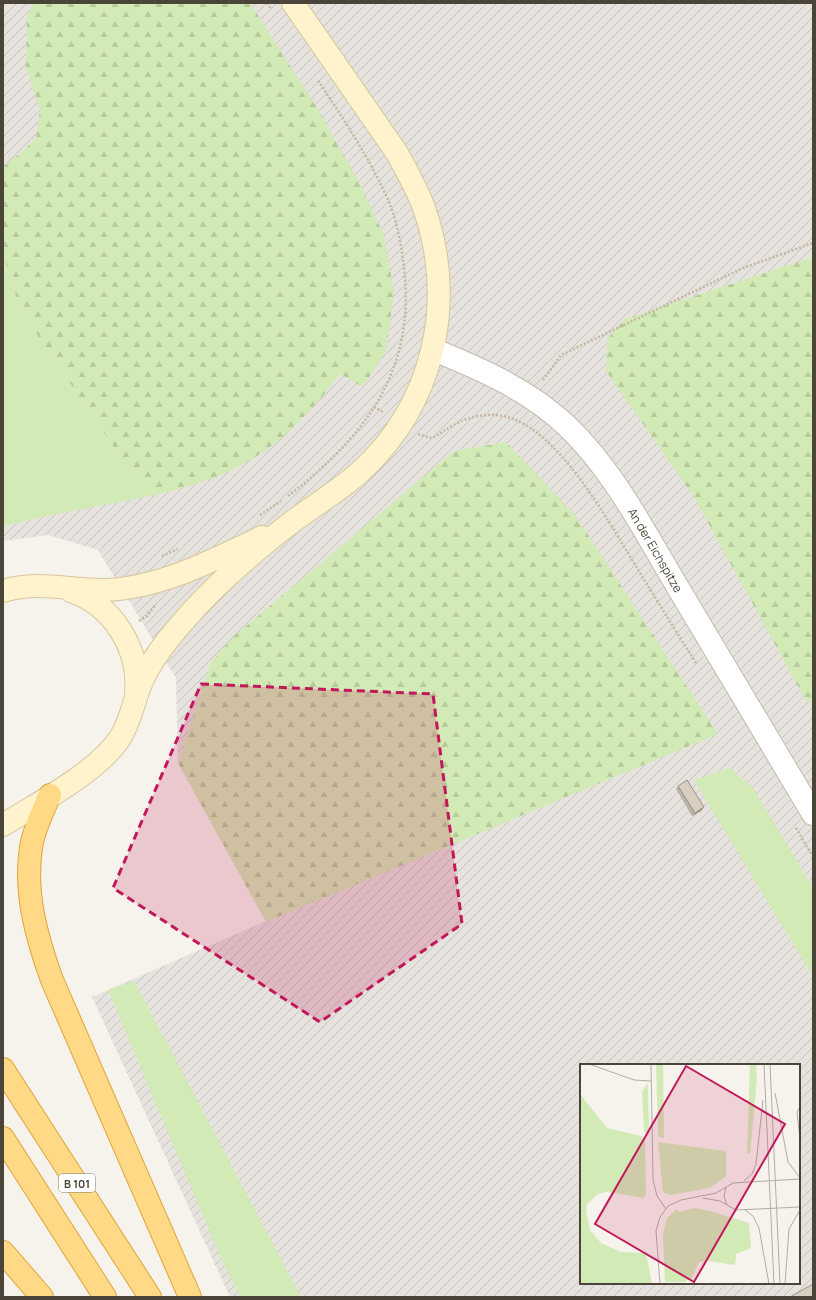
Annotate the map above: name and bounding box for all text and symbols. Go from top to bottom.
street label: An der Eichspitze [624,504,687,595]
inset map [580,1064,800,1284]
road number: B 101 [59,1174,95,1192]

